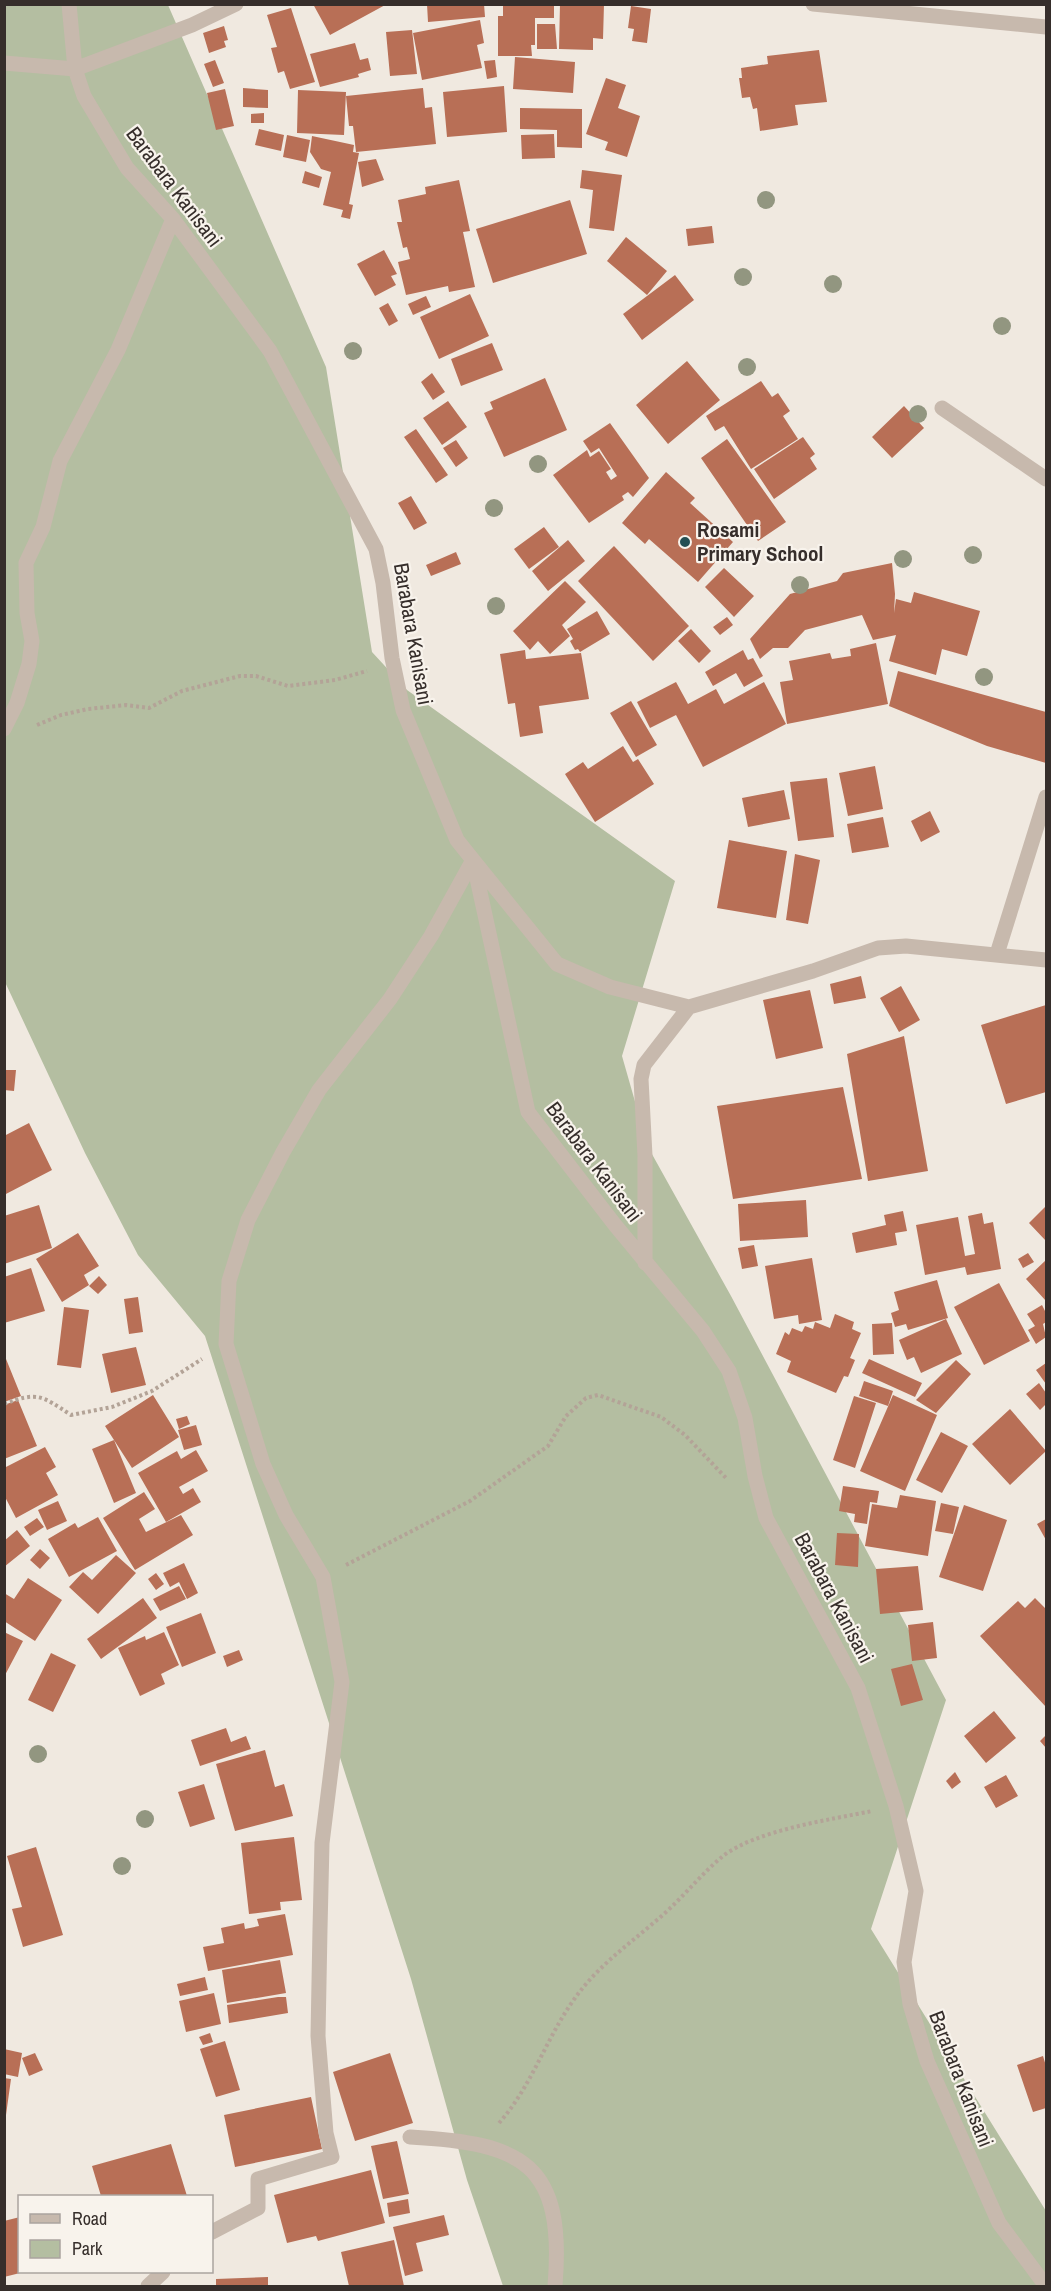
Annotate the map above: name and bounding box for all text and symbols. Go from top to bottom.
street label: Barabara Kanisani [120,121,229,253]
place label: Rosami Primary School [697,515,823,568]
marker: Rosami Primary School [678,535,692,549]
street label: Barabara Kanisani [387,561,440,707]
street label: Barabara Kanisani [540,1096,649,1228]
street label: Barabara Kanisani [788,1528,881,1668]
street label: Barabara Kanisani [922,2007,1001,2151]
legend [18,2195,213,2273]
text: Road [72,2206,107,2231]
text: Park [72,2236,103,2261]

